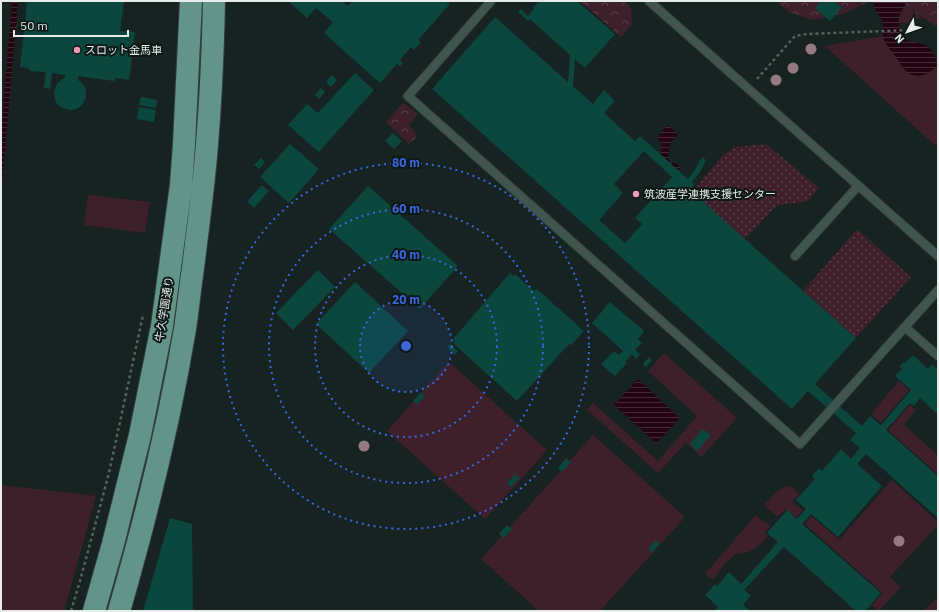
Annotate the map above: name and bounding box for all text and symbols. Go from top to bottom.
scale bar [14,12,128,38]
north arrow [887,12,927,52]
text: 50 m [20,18,48,33]
text: N [892,31,907,46]
place label: スロット金馬車 [85,43,162,57]
marker: スロット金馬車 [72,45,82,55]
text: 80 m [392,155,420,170]
place label: 筑波産学連携支援センター [644,187,776,201]
marker: 筑波産学連携支援センター [631,189,641,199]
text: 60 m [392,201,420,216]
text: 40 m [392,247,420,262]
street label: 牛久学園通り [152,275,176,343]
text: 20 m [392,292,420,307]
centre of rings [399,339,413,353]

